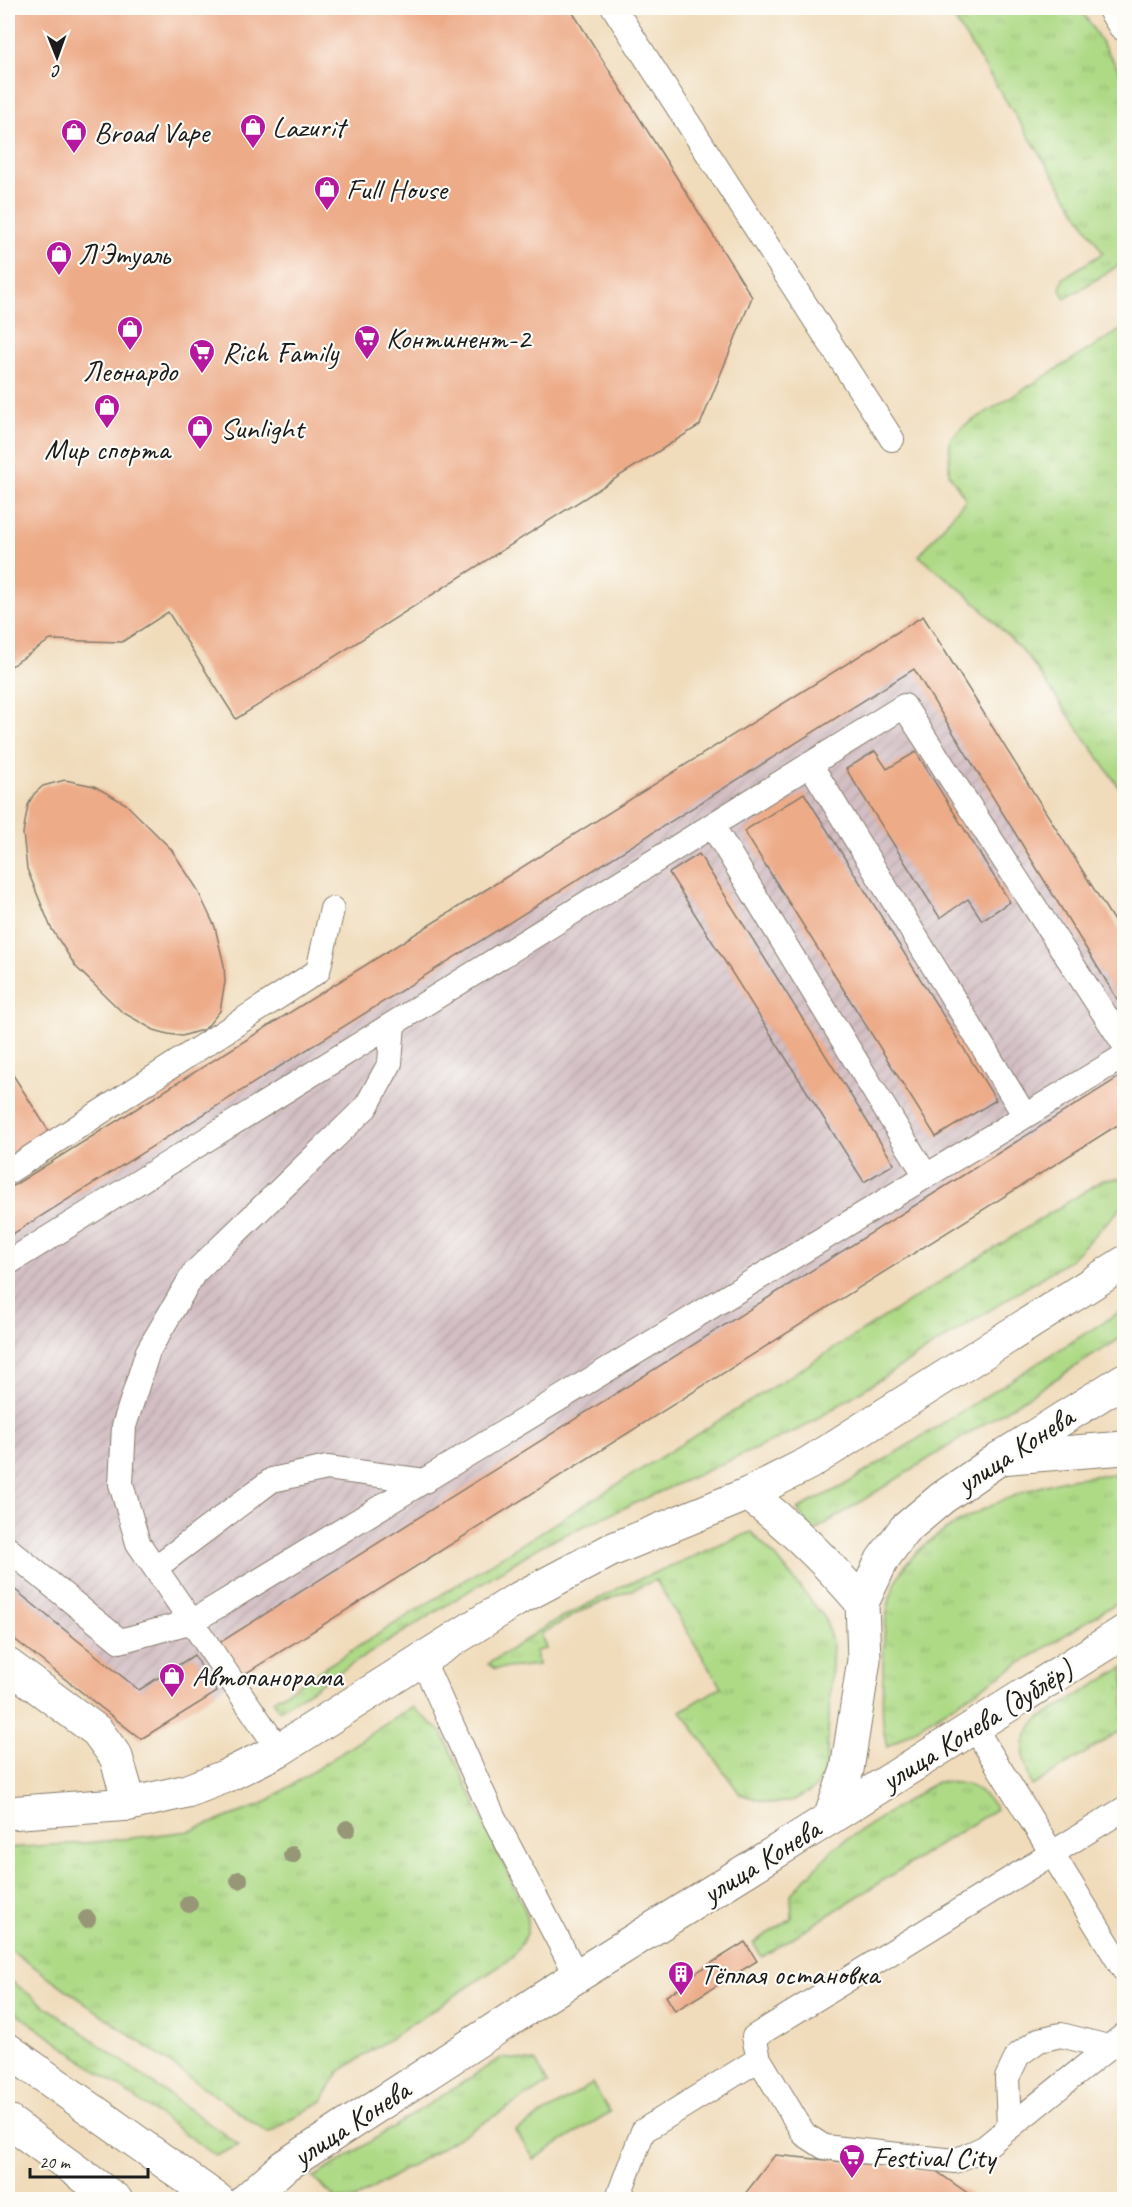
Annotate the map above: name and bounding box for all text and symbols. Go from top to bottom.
north arrow [27,27,87,87]
text: С [51,61,61,81]
place label: Lazurit [272,108,349,146]
shop icon: Lazurit [238,112,268,150]
place label: Broad Vape [94,113,211,151]
shop icon: Broad Vape [59,117,89,155]
place label: Full House [346,170,449,208]
shop icon: Full House [312,174,342,212]
place label: Л'Этуаль [78,235,172,273]
shop icon: Л'Этуаль [44,239,74,277]
shop icon: Леонардо [115,314,145,352]
place label: Континент-2 [386,319,533,357]
supermarket icon: Континент-2 [352,323,382,361]
place label: Rich Family [222,333,340,371]
supermarket icon: Rich Family [187,337,217,375]
place label: Леонардо [83,352,179,390]
shop icon: Мир спорта [92,392,122,430]
place label: Sunlight [220,409,307,447]
shop icon: Sunlight [185,413,215,451]
place label: Мир спорта [44,430,172,468]
street label: улица Конева [947,1397,1083,1503]
street label: улица Конева (дублёр) [872,1650,1082,1800]
place label: Автопанорама [192,1657,344,1695]
shop icon: Автопанорама [157,1661,187,1699]
street label: улица Конева [693,1808,830,1913]
place label: Тёплая остановка [700,1955,882,1993]
building icon: Тёплая остановка [666,1959,696,1997]
street label: улица Конева [283,2070,419,2176]
place label: Festival City [872,2138,998,2176]
scale bar [30,2141,148,2179]
supermarket icon: Festival City [837,2142,867,2180]
text: 20 m [39,2151,72,2173]

